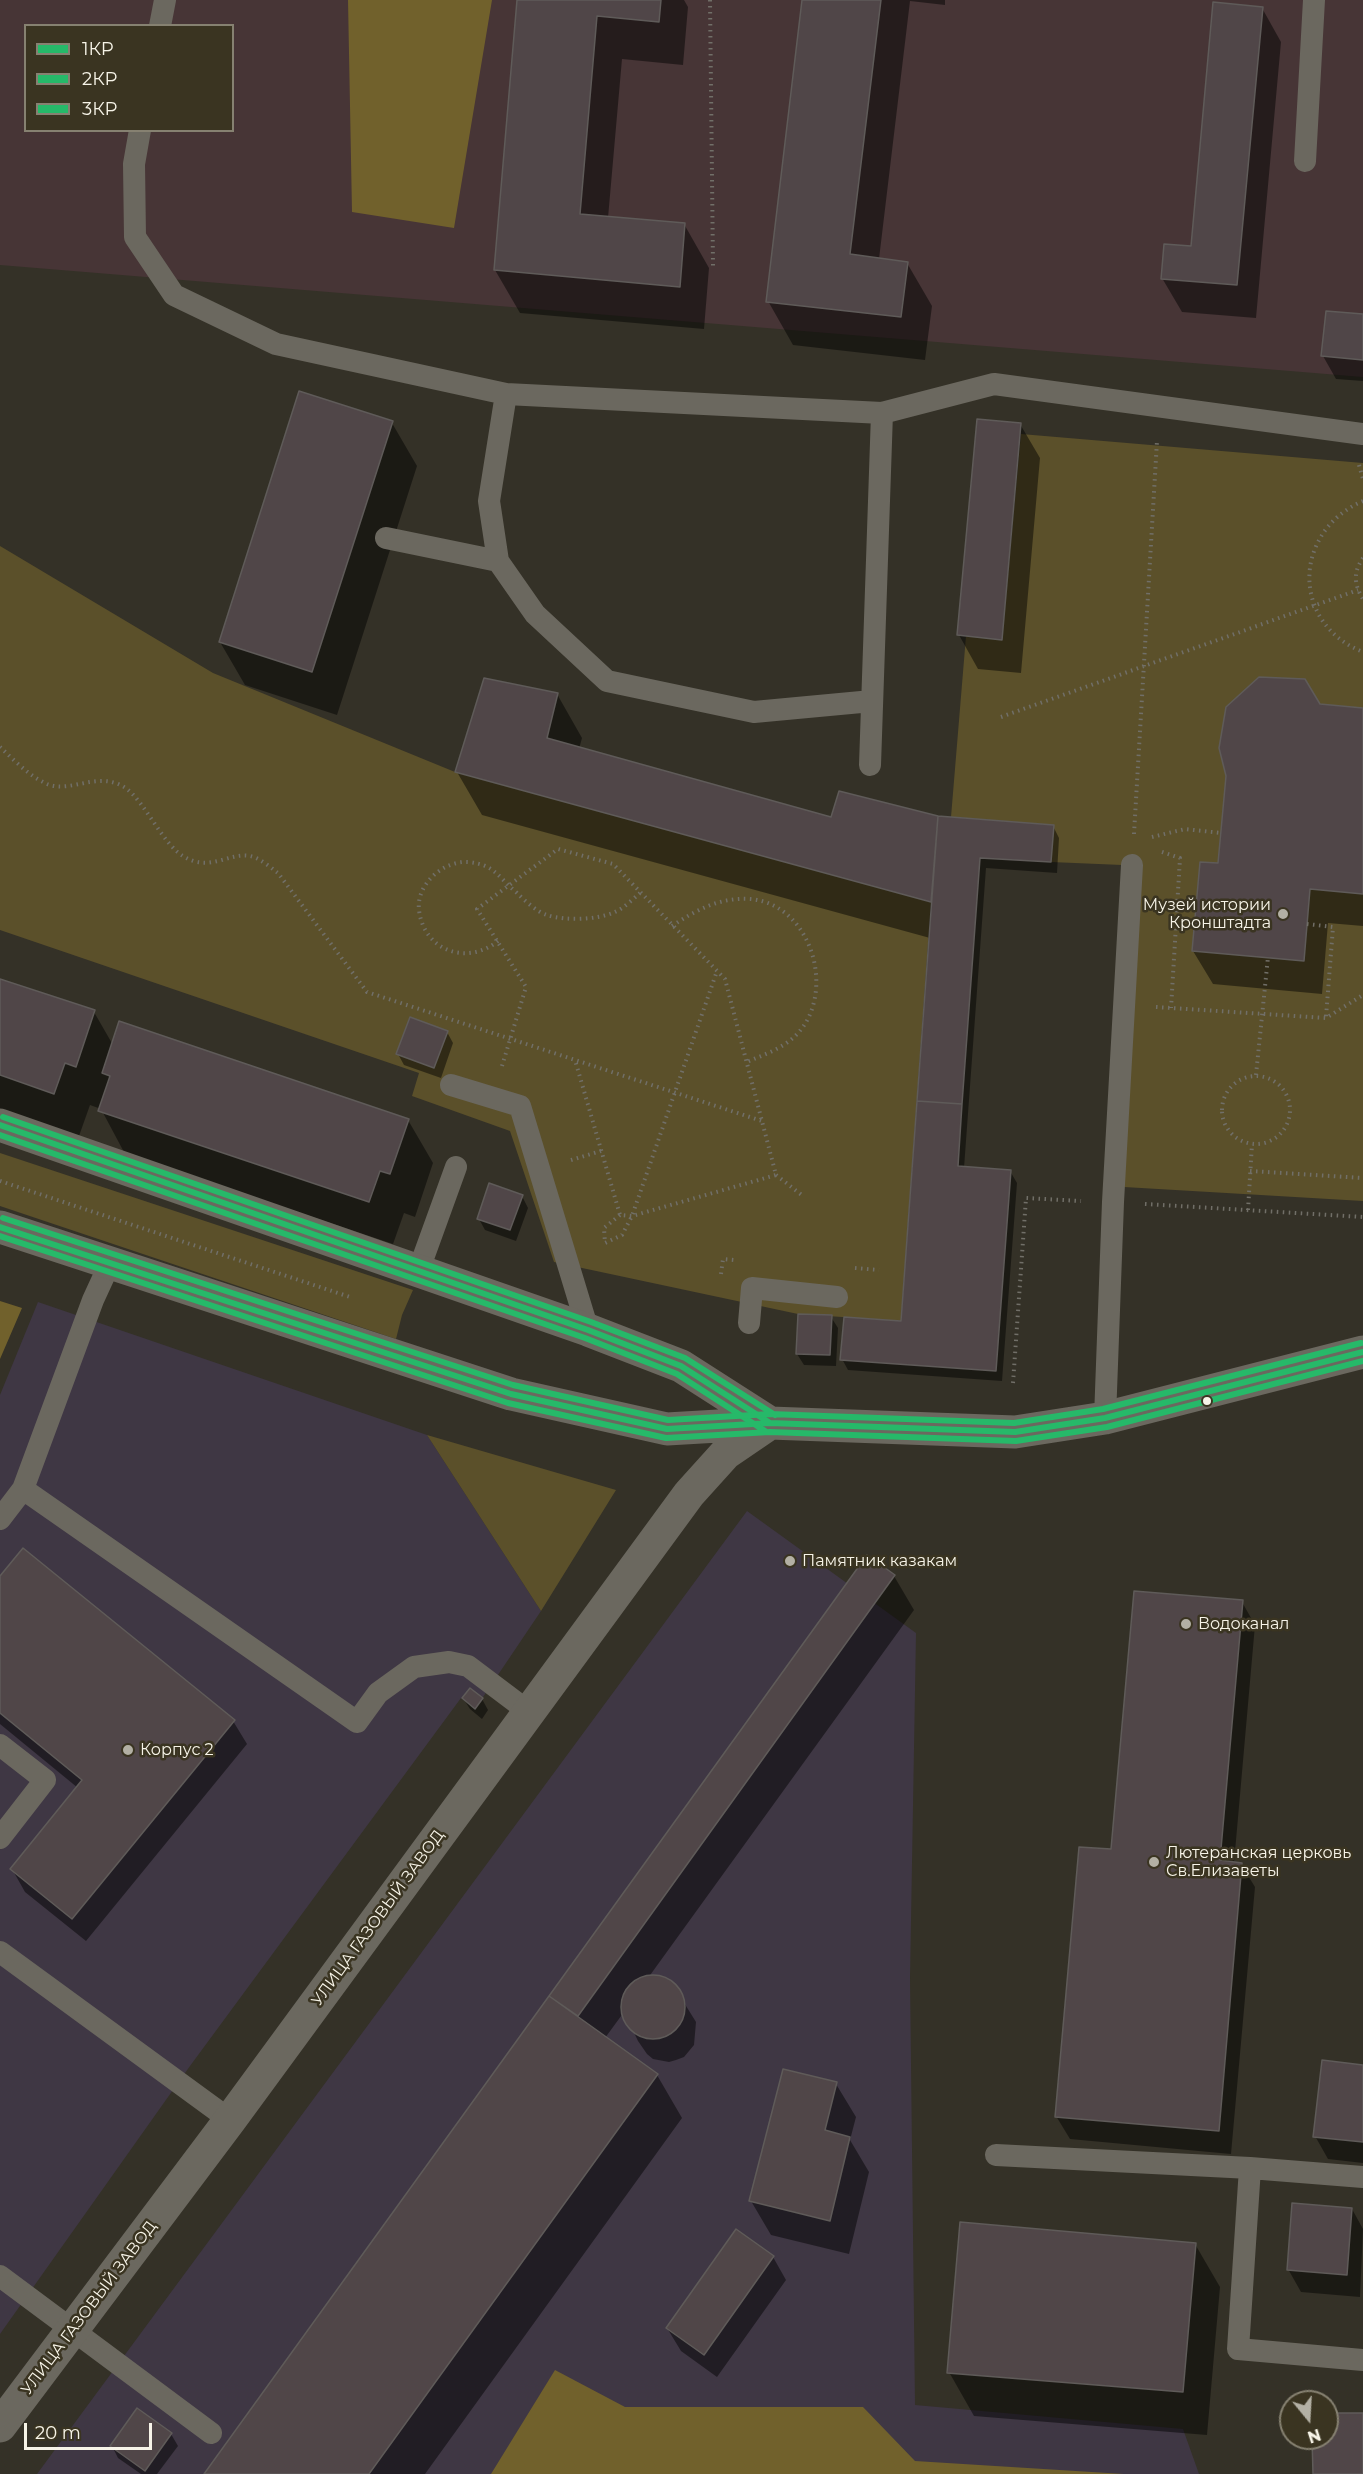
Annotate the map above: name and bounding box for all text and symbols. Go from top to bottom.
legend [24,24,234,132]
text: 1КР [82,38,114,60]
text: 2КР [82,68,117,90]
text: 3КР [82,98,117,120]
place label: Музей истории Кронштадта [1143,895,1271,933]
marker: Музей истории Кронштадта [1276,907,1290,921]
unlabelled marker [1201,1395,1213,1407]
place label: Памятник казакам [802,1551,957,1571]
marker: Памятник казакам [783,1554,797,1568]
place label: Водоканал [1198,1614,1289,1634]
marker: Водоканал [1179,1617,1193,1631]
place label: Корпус 2 [140,1740,214,1760]
marker: Корпус 2 [121,1743,135,1757]
street label: УЛИЦА ГАЗОВЫЙ ЗАВОД [308,1826,448,2010]
place label: Лютеранская церковь Св.Елизаветы [1166,1843,1351,1881]
marker: Лютеранская церковь Св.Елизаветы [1147,1855,1161,1869]
street label: УЛИЦА ГАЗОВЫЙ ЗАВОД [17,2217,161,2399]
north arrow [1279,2390,1339,2450]
scale bar [27,2411,154,2449]
text: 20 m [35,2422,81,2444]
text: N [1305,2425,1323,2447]

